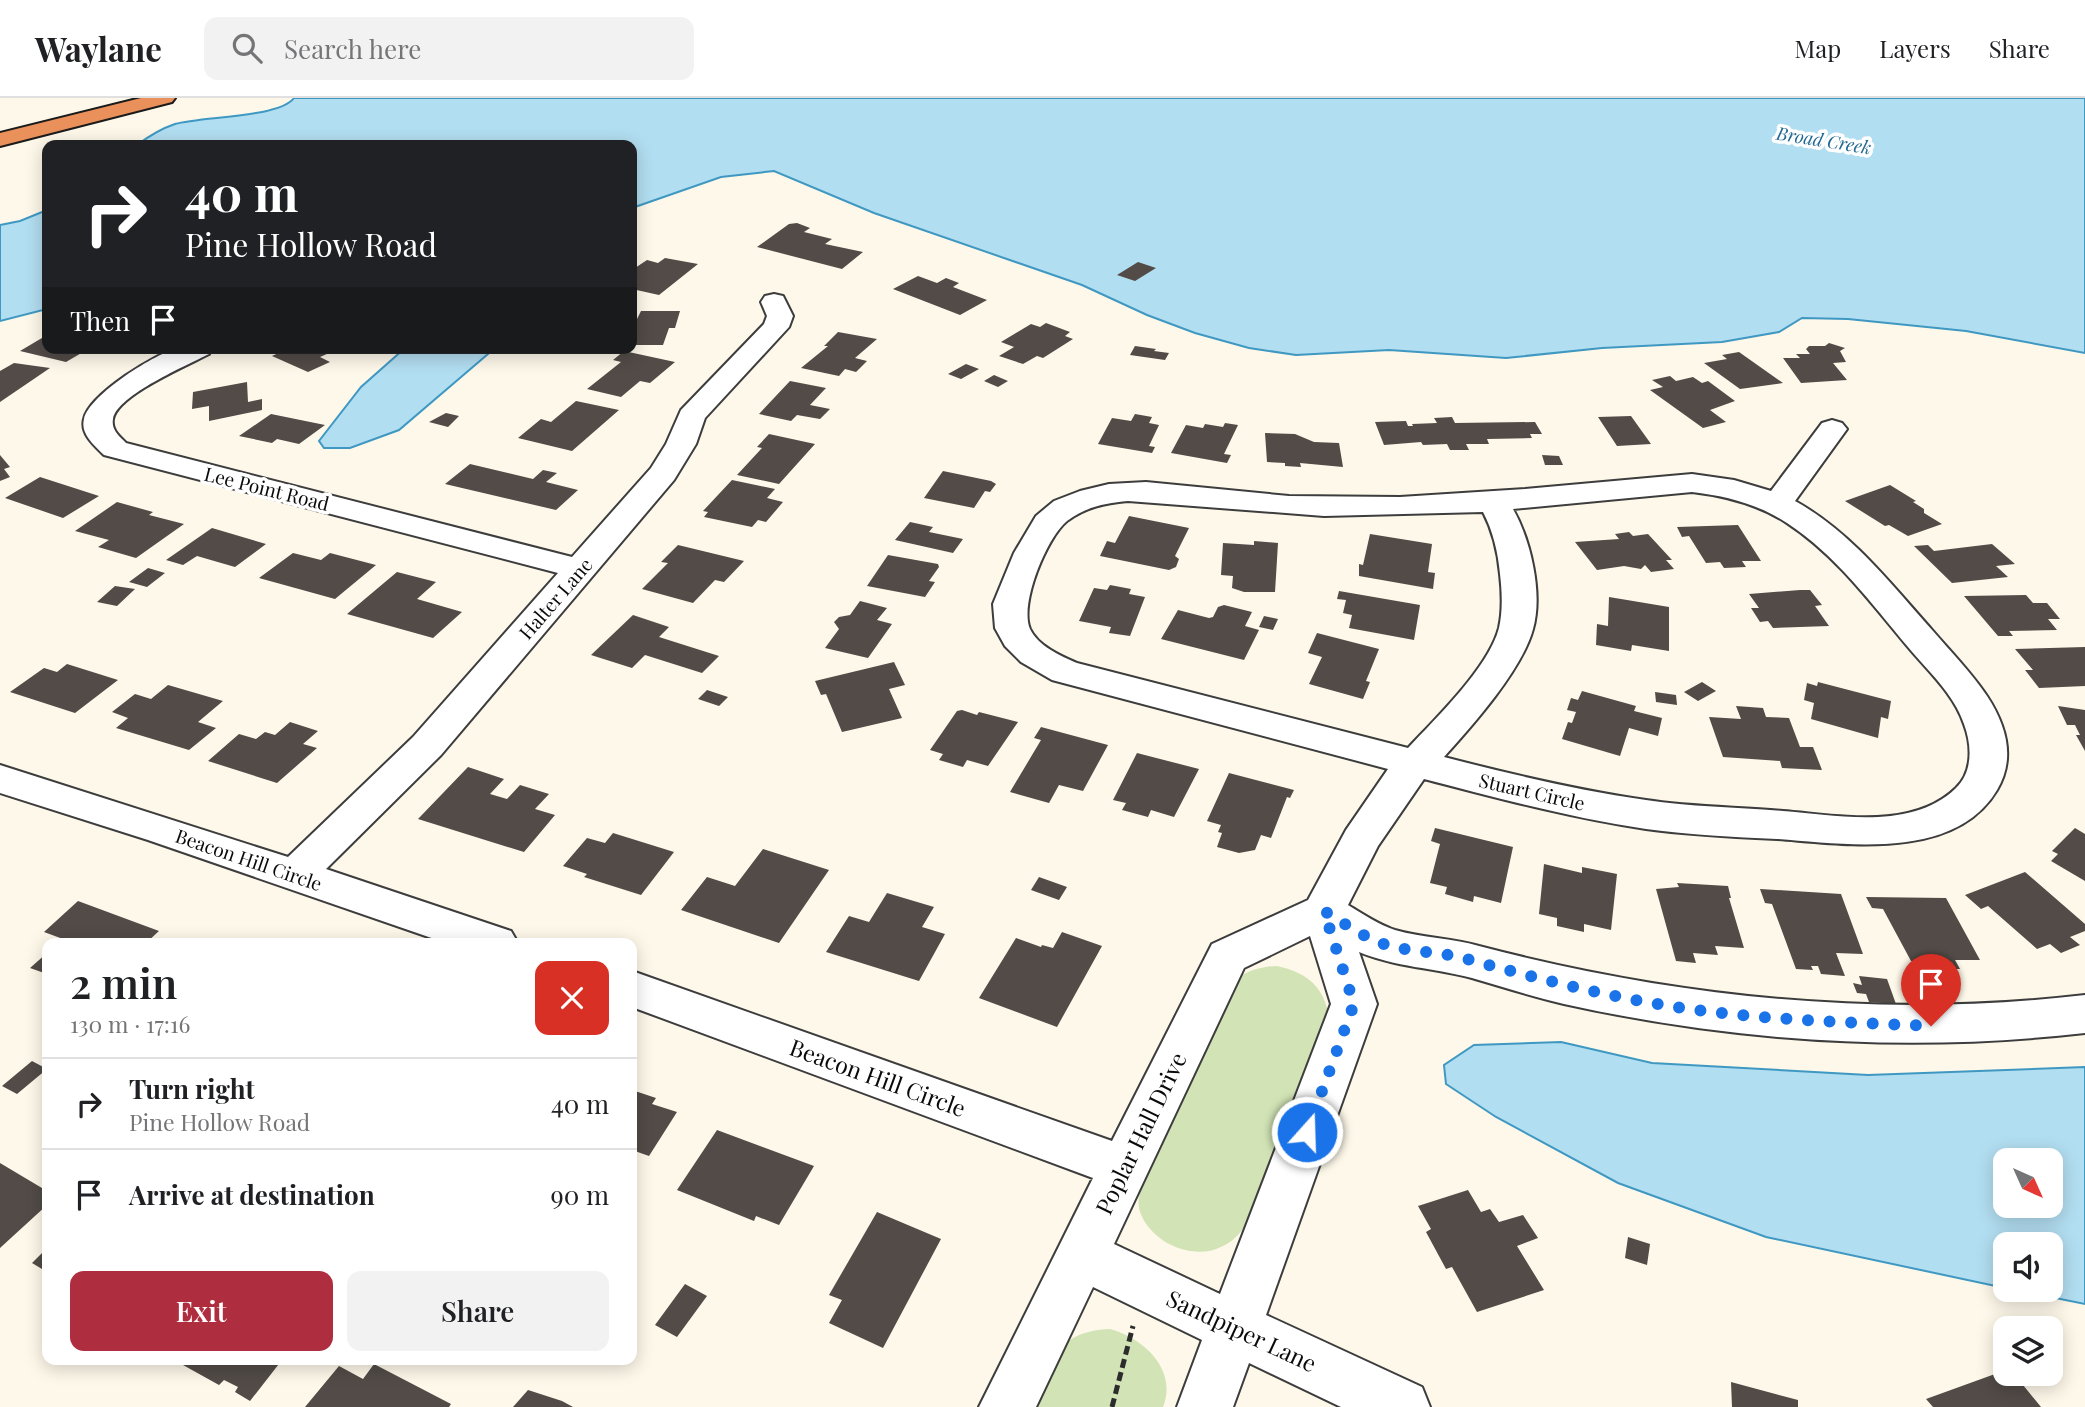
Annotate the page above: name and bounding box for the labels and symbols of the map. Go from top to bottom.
water label: Broad Creek [1774,121,1873,159]
street label: Lee Point Road [202,460,332,516]
street label: Halter Lane [512,552,598,644]
street label: Stuart Circle [1477,766,1587,816]
street label: Beacon Hill Circle [172,822,326,896]
pin [1901,954,1961,1026]
street label: Beacon Hill Circle [786,1031,970,1123]
street label: Poplar Hall Drive [1087,1047,1193,1219]
position arrow [1270,1095,1344,1169]
north arrow [1993,1148,2063,1218]
street label: Sandpiper Lane [1162,1282,1322,1378]

